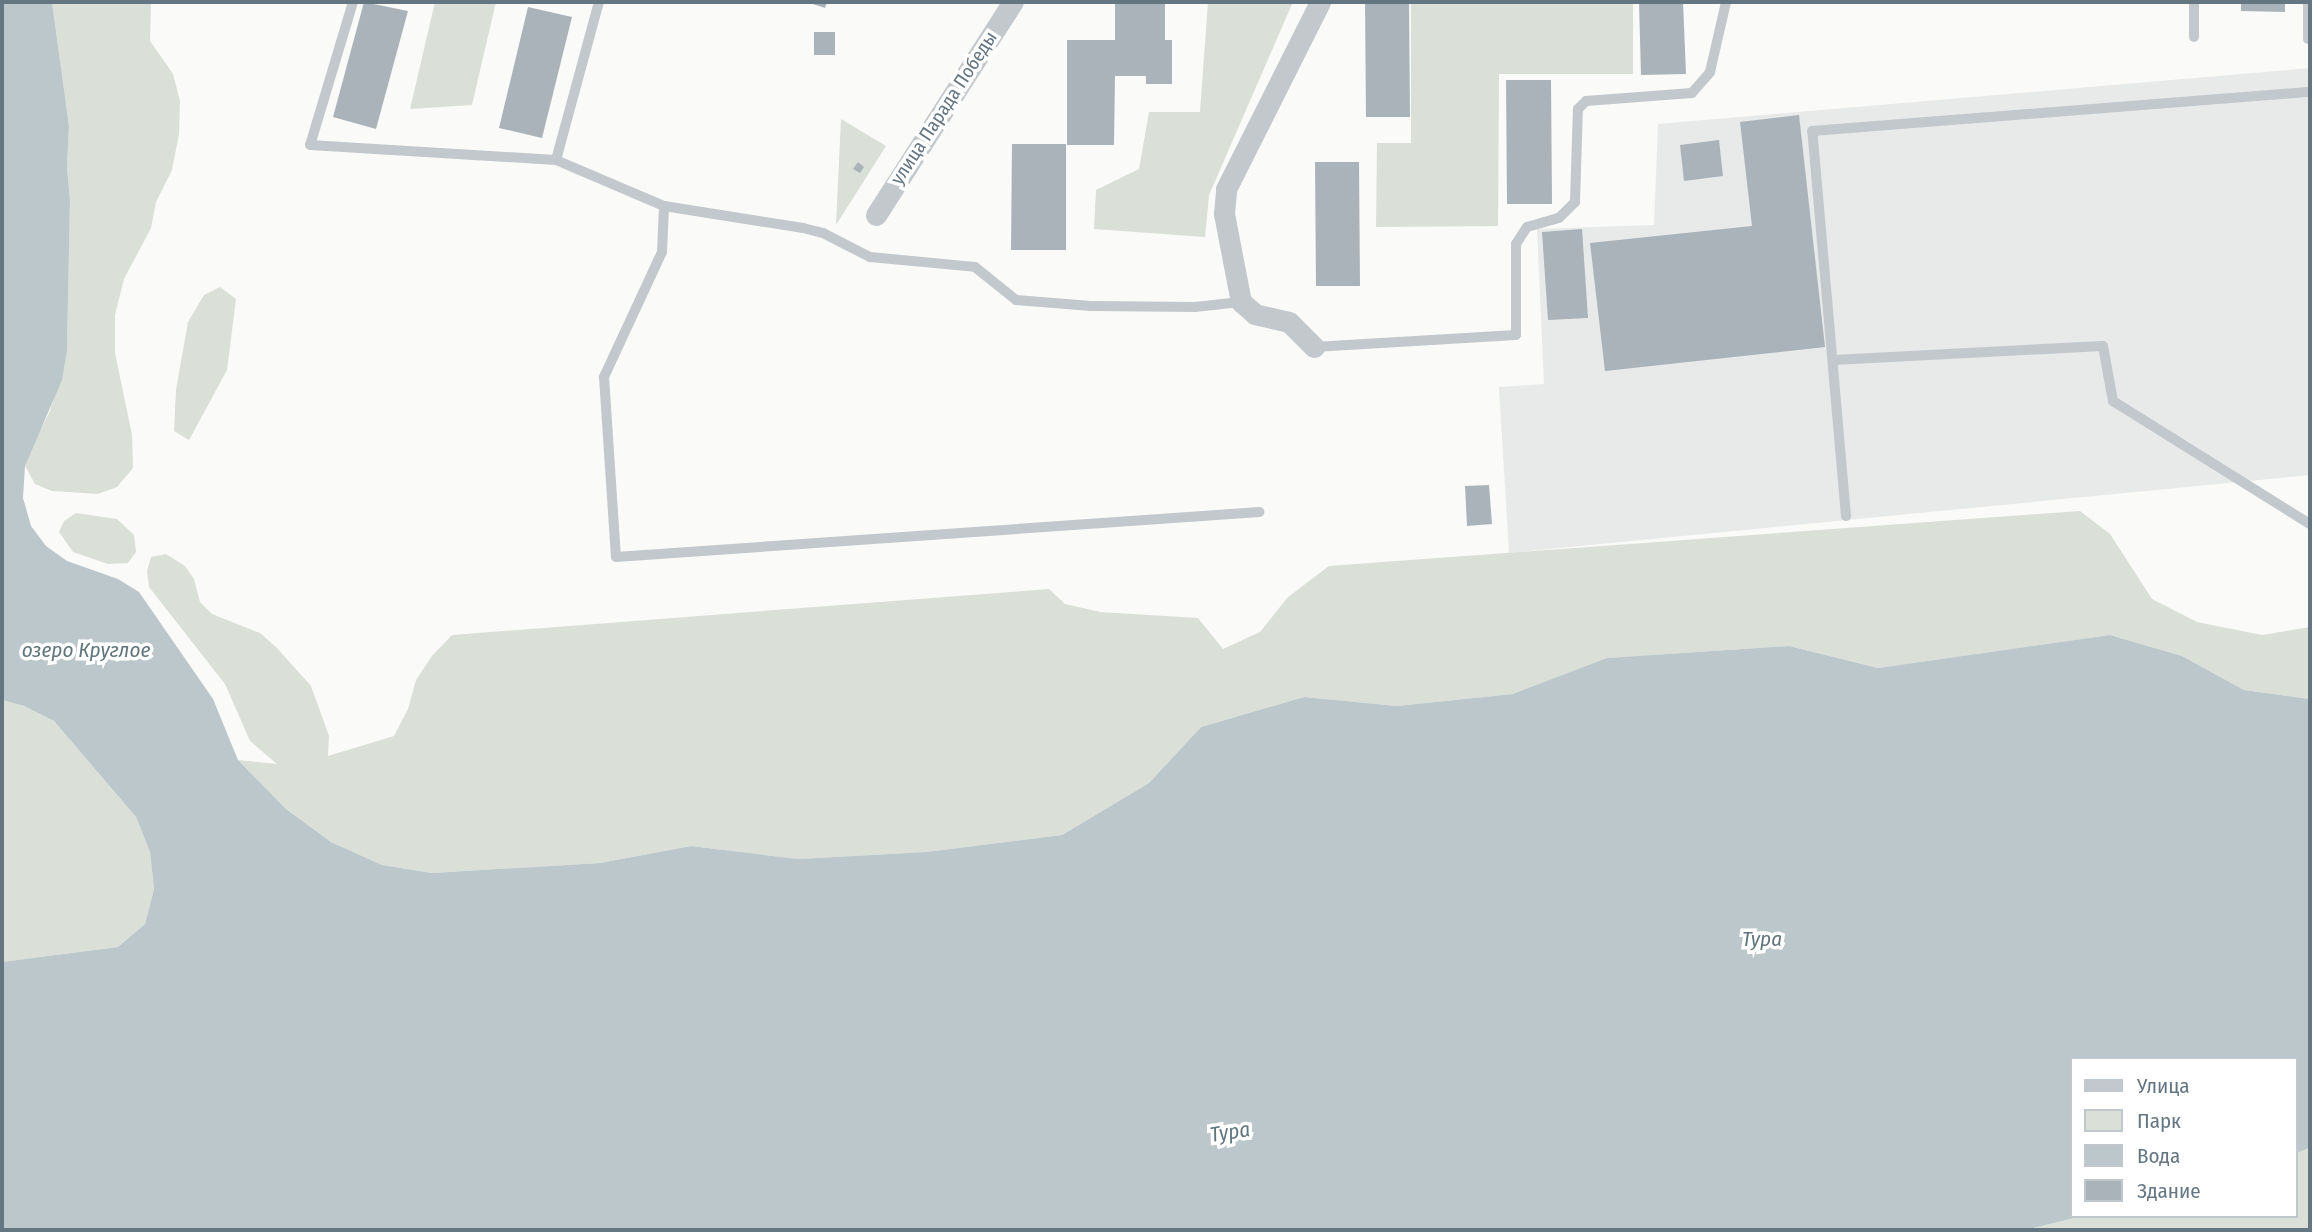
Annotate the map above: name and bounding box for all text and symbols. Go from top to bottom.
street label: улица Парада Победы [886,27,1002,189]
water label: озеро Круглое [22,637,150,663]
water label: Тура [1742,926,1782,952]
legend [2070,1057,2298,1218]
text: Улица [2137,1073,2190,1099]
text: Парк [2137,1108,2181,1134]
water label: Тура [1208,1116,1252,1148]
text: Вода [2137,1143,2180,1169]
text: Здание [2137,1178,2201,1204]

